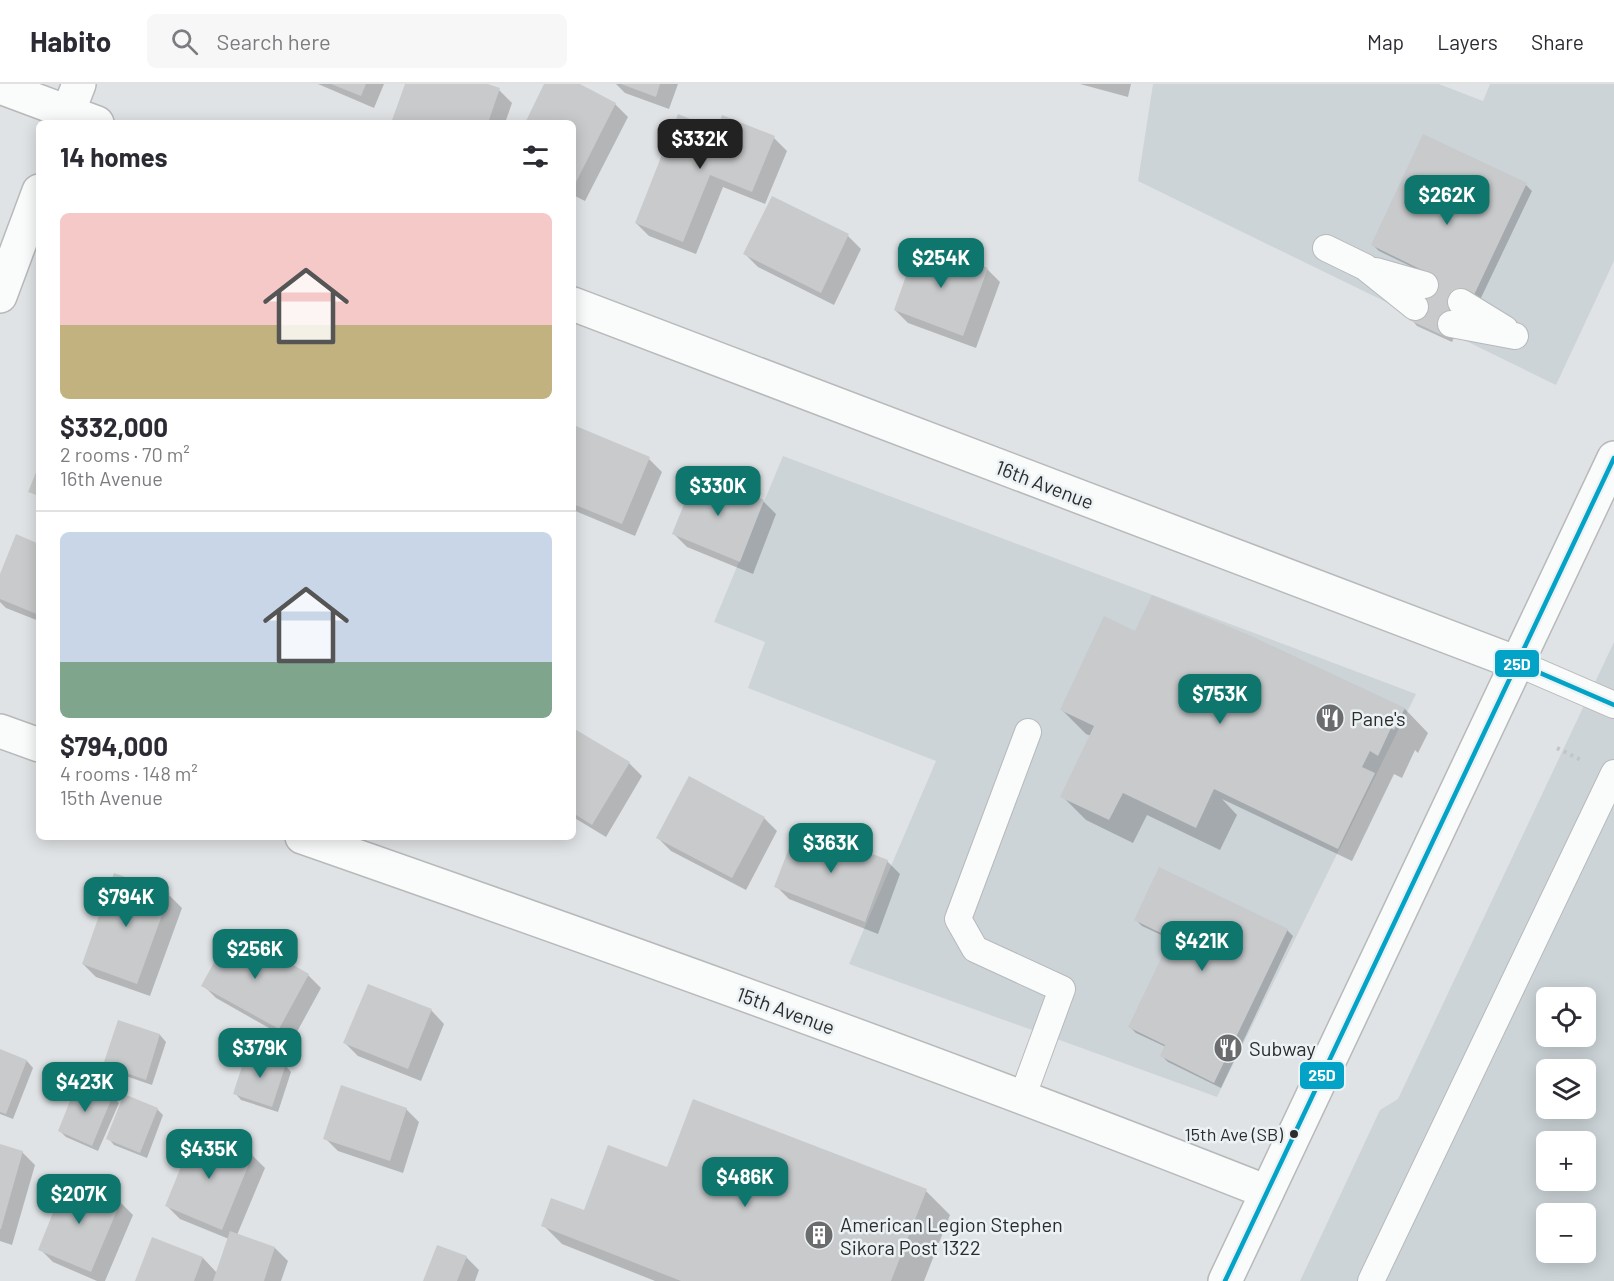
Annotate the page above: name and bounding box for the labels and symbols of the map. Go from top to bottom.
pin: $332K [658,119,742,170]
pin: $262K [1405,175,1489,226]
pin: $254K [899,238,983,289]
street label: 16th Avenue [993,454,1097,514]
pin: $330K [676,466,760,517]
line badge: 25D [1494,649,1540,678]
text: 25D [1503,654,1531,673]
pin: $753K [1178,674,1262,725]
restaurant icon: Pane's [1314,702,1346,734]
place label: Pane's [1351,706,1406,730]
pin: $363K [789,823,873,874]
pin: $794K [84,877,168,928]
pin: $421K [1160,921,1244,972]
pin: $256K [213,929,297,980]
street label: 15th Avenue [734,981,838,1039]
pin: $379K [218,1028,302,1079]
restaurant icon: Subway [1212,1032,1244,1064]
place label: Subway [1249,1036,1316,1060]
line badge: 25D [1299,1061,1345,1090]
pin: $423K [43,1062,127,1113]
text: 25D [1308,1065,1336,1084]
place label: 15th Ave (SB) [1185,1123,1283,1145]
marker: 15th Ave (SB) [1288,1128,1300,1140]
pin: $435K [167,1129,251,1180]
pin: $486K [703,1157,787,1208]
pin: $207K [37,1174,121,1225]
place label: American Legion Stephen Sikora Post 1322 [840,1212,1063,1259]
building icon: American Legion Stephen Sikora Post 1322 [803,1219,835,1251]

